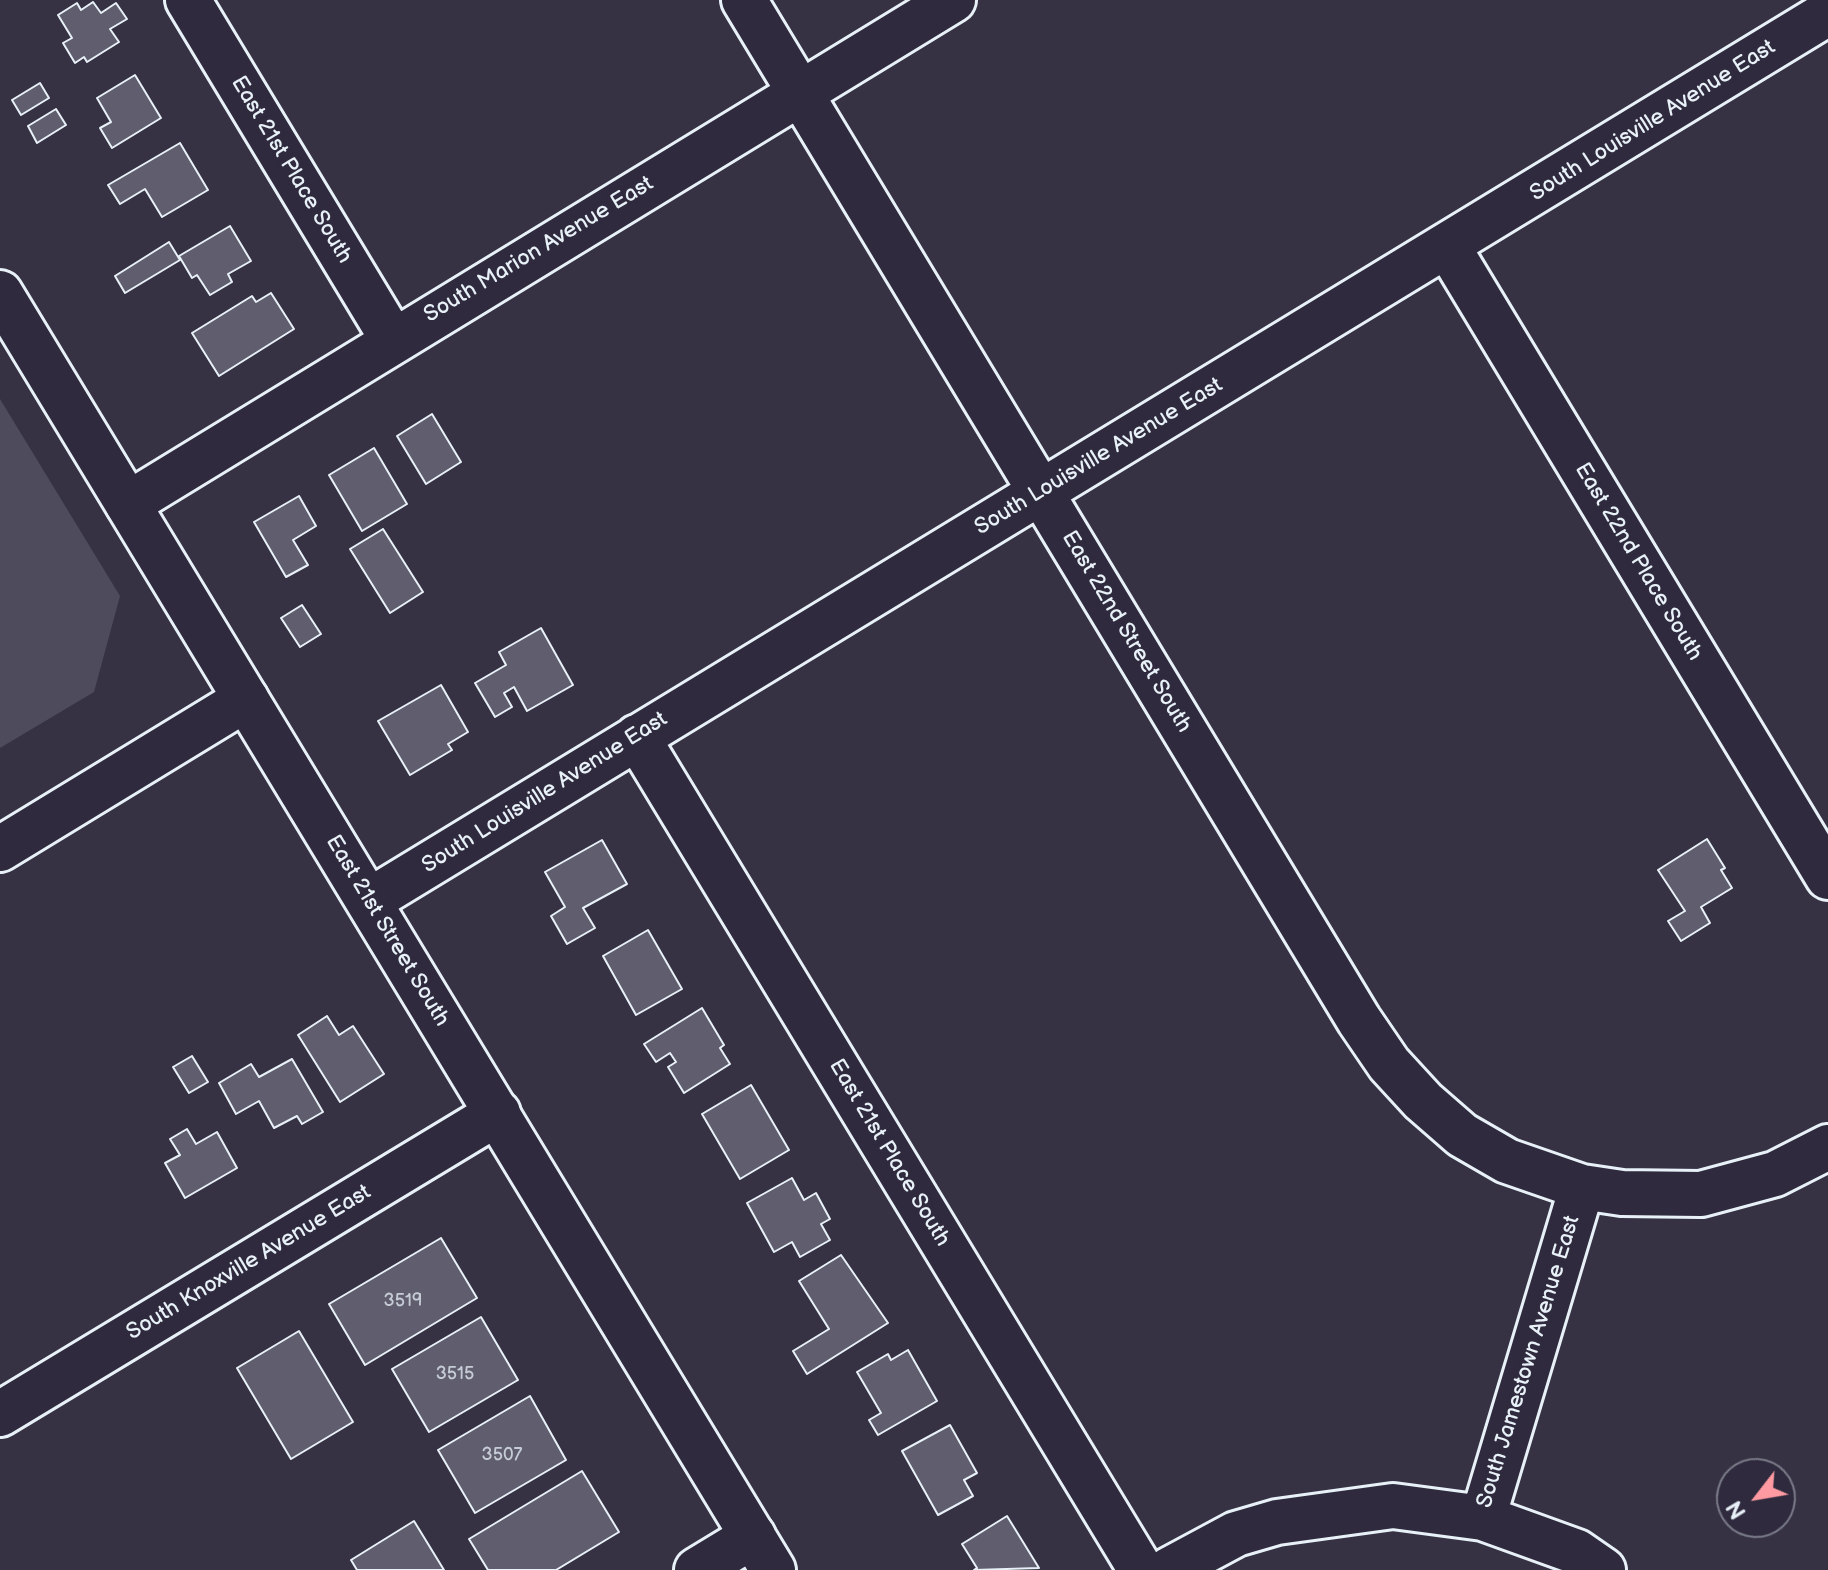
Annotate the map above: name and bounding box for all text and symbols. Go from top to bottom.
street label: South Louisville Avenue East [1526,35,1780,207]
street label: East 21st Place South [225,72,357,268]
street label: South Marion Avenue East [420,171,658,329]
street label: South Louisville Avenue East [970,373,1228,541]
street label: East 22nd Place South [1569,458,1707,666]
street label: East 22nd Street South [1055,526,1197,738]
street label: South Louisville Avenue East [418,707,672,879]
street label: East 21st Street South [319,831,455,1031]
street label: East 21st Place South [823,1055,955,1251]
street label: South Knoxville Avenue East [122,1180,376,1346]
street label: South Jamestown Avenue East [1472,1213,1586,1511]
house number: 3519 [384,1290,422,1312]
house number: 3515 [436,1363,474,1385]
house number: 3507 [482,1444,522,1466]
north arrow [1716,1458,1796,1538]
text: N [1721,1496,1753,1524]

